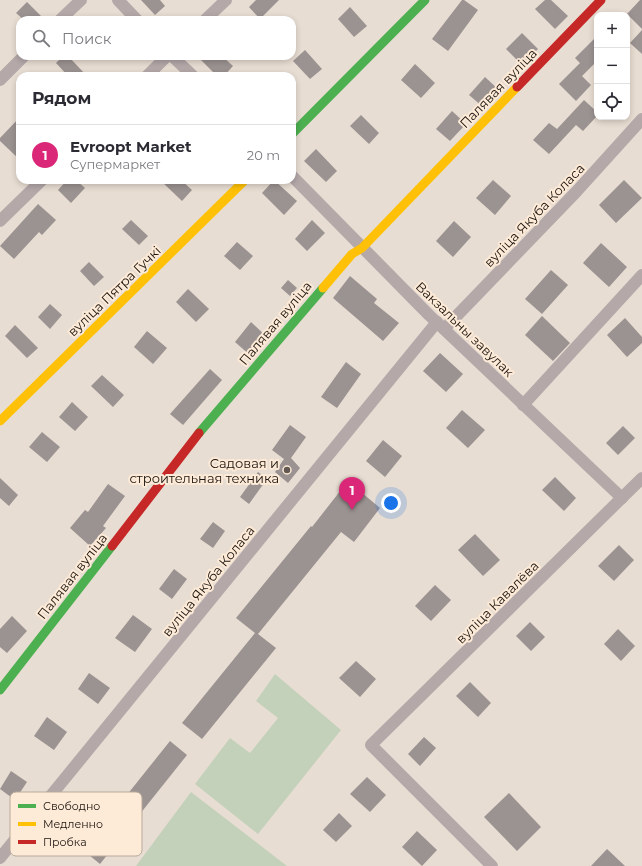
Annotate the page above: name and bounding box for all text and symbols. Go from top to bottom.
map controls [594,12,630,120]
button: + [594,12,630,48]
search box [16,16,296,60]
icon: search [30,27,52,49]
text: Поиск [62,29,111,48]
street label: Палявая вуліца [456,45,540,131]
button: − [594,48,630,84]
button: locate [594,84,630,120]
text: Рядом [32,88,91,108]
text: Evroopt Market [70,137,192,156]
text: 1 [42,147,48,163]
text: 20 m [247,147,280,163]
text: Супермаркет [70,156,160,172]
street label: вуліца Якуба Коласа [480,160,588,270]
street label: вуліца Пятра Гучкі [64,242,164,340]
street label: Палявая вуліца [235,278,315,368]
street label: Вакзальны завулак [413,278,518,380]
place label: Садовая и строительная техника [129,455,279,486]
marker: Садовая и строительная техника [282,465,292,475]
pin: 1 [339,477,365,510]
your location [381,493,401,513]
street label: вуліца Якуба Коласа [158,522,258,640]
street label: Палявая вуліца [34,530,110,622]
street label: вуліца Кавалёва [452,557,542,647]
legend [10,792,142,856]
text: Свободно [43,799,100,813]
text: Медленно [43,817,103,831]
text: Пробка [43,835,87,849]

